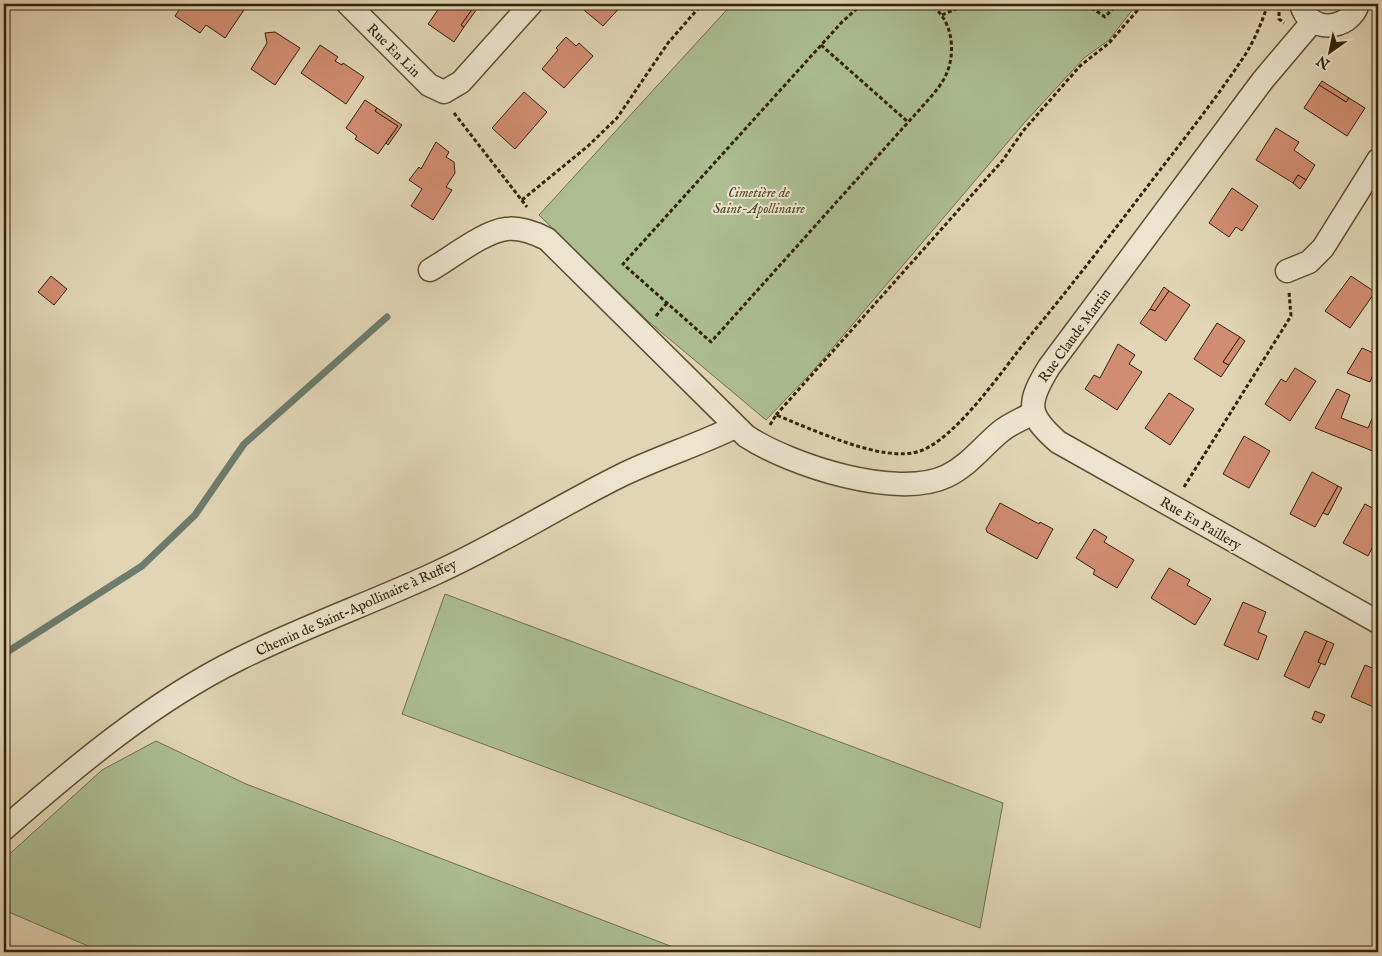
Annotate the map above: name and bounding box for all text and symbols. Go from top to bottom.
street label: Rue En Lin [363,20,424,82]
north arrow [1304,28,1354,78]
text: N [1313,51,1334,73]
park label: Cimetière de Saint-Apollinaire [713,184,805,218]
street label: Rue Claude Martin [1035,285,1115,386]
street label: Rue En Paillery [1156,493,1245,555]
street label: Chemin de Saint-Apollinaire à Ruffey [253,555,460,660]

